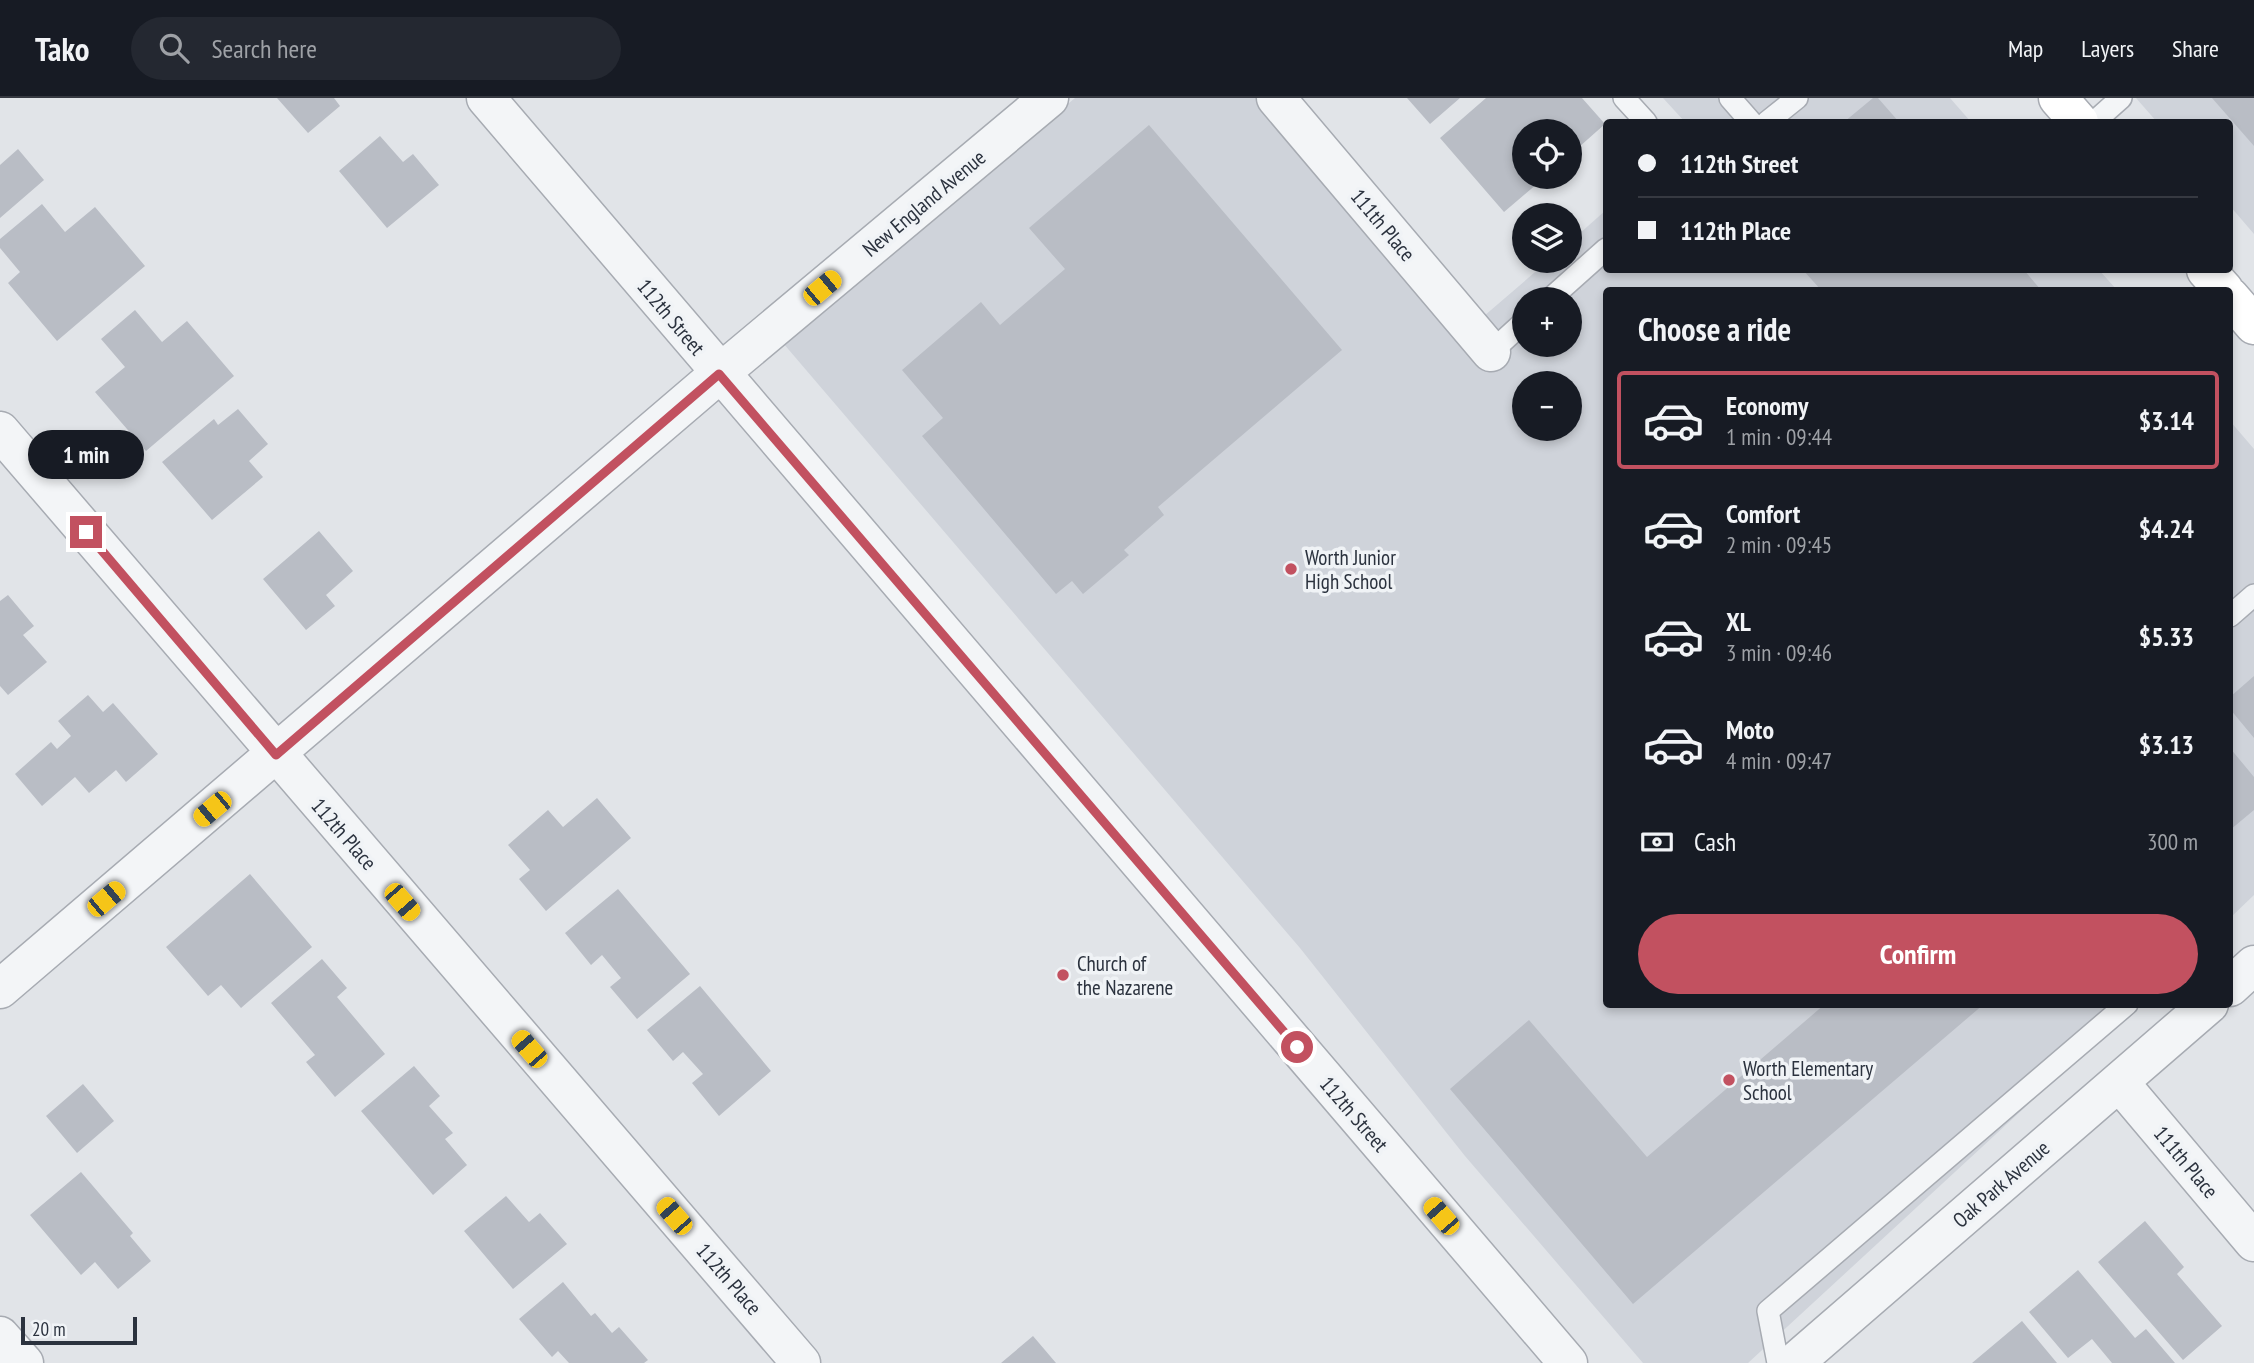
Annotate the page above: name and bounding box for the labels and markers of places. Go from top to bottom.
place label: Worth Junior High School [1305,544,1396,595]
marker: Worth Junior High School [1283,561,1299,577]
place label: Church of the Nazarene [1077,950,1173,1001]
marker: Church of the Nazarene [1055,967,1071,983]
place label: Worth Elementary School [1743,1055,1873,1106]
marker: Worth Elementary School [1721,1072,1737,1088]

